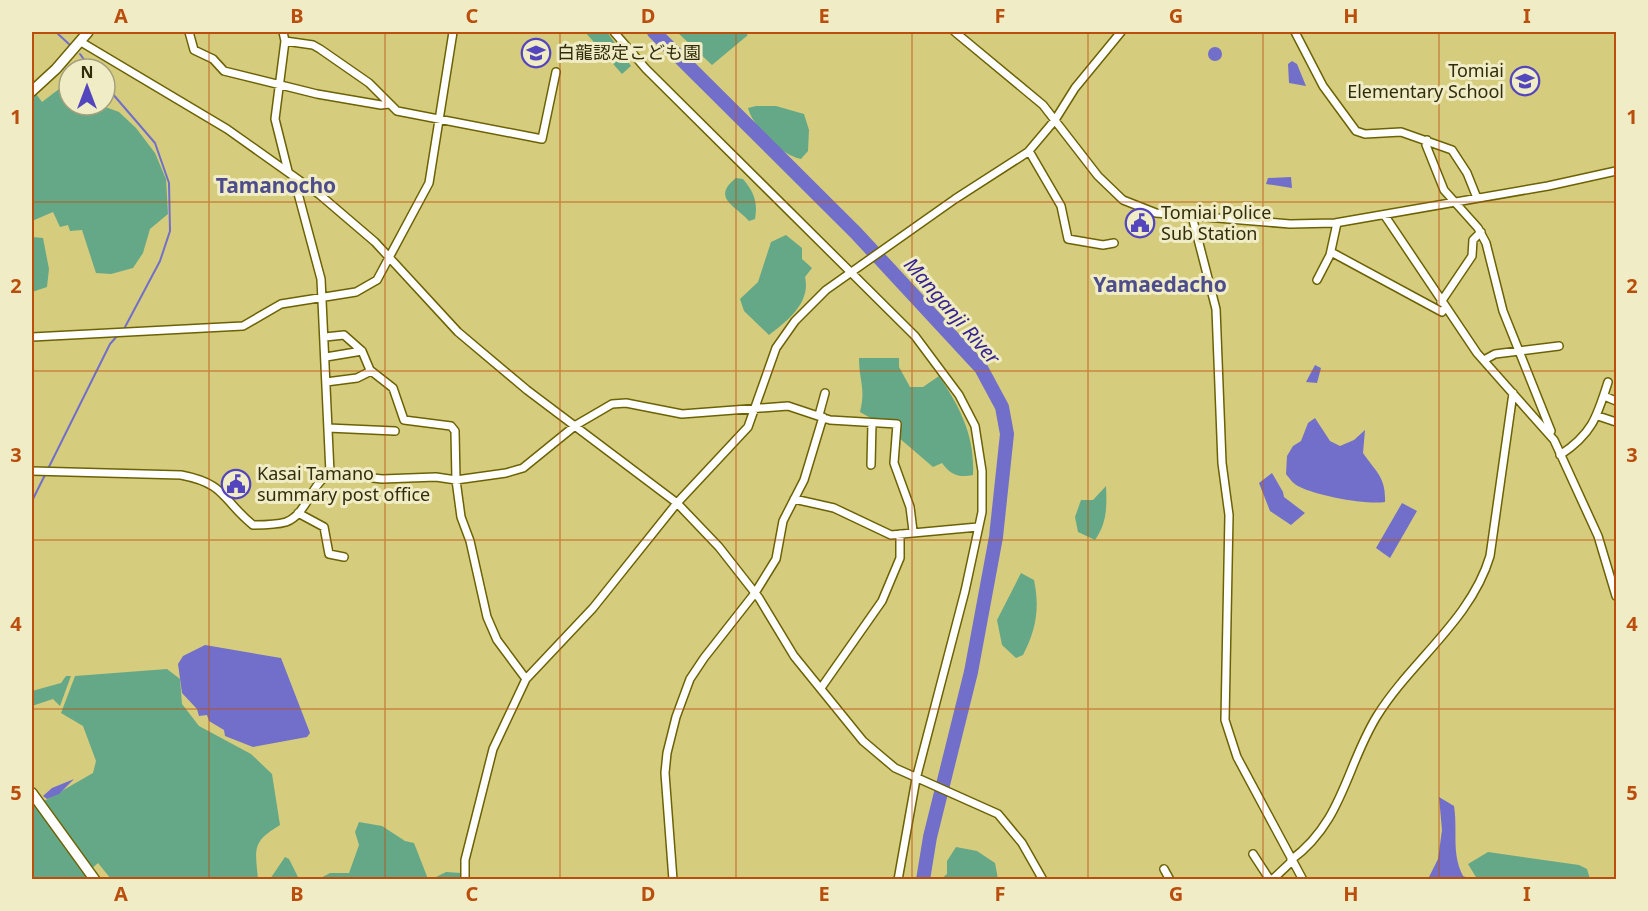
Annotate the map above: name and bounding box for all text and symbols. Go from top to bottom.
text: A [114,2,128,29]
text: B [290,2,304,29]
text: C [466,2,479,29]
text: D [641,2,655,29]
text: E [818,2,830,29]
text: F [995,2,1005,29]
text: G [1169,2,1183,29]
text: H [1343,2,1359,29]
text: I [1523,2,1531,29]
school or university icon: 白龍認定こども園 [520,37,552,69]
place label: 白龍認定こども園 [557,40,701,64]
north arrow [57,57,117,117]
place label: Tomiai Elementary School [1347,58,1504,103]
text: N [80,61,94,83]
school or university icon: Tomiai Elementary School [1509,65,1541,97]
text: 1 [10,103,22,130]
text: 1 [1626,103,1638,130]
district label: Tamanocho [216,171,336,199]
place label: Tomiai Police Sub Station [1161,200,1271,245]
public building icon: Tomiai Police Sub Station [1124,207,1156,239]
water label: Manganji River [898,251,1007,371]
district label: Yamaedacho [1093,270,1227,298]
text: 2 [10,272,22,299]
text: 2 [1626,272,1638,299]
text: 3 [10,441,22,468]
text: 3 [1626,441,1638,468]
place label: Kasai Tamano summary post office [257,461,430,506]
public building icon: Kasai Tamano summary post office [220,468,252,500]
text: 4 [10,610,22,637]
text: 4 [1626,610,1638,637]
text: 5 [10,779,22,806]
text: 5 [1626,779,1638,806]
text: A [114,880,128,907]
text: B [290,880,304,907]
text: C [466,880,479,907]
text: D [641,880,655,907]
text: E [818,880,830,907]
text: F [995,880,1005,907]
text: G [1169,880,1183,907]
text: H [1343,880,1359,907]
text: I [1523,880,1531,907]

